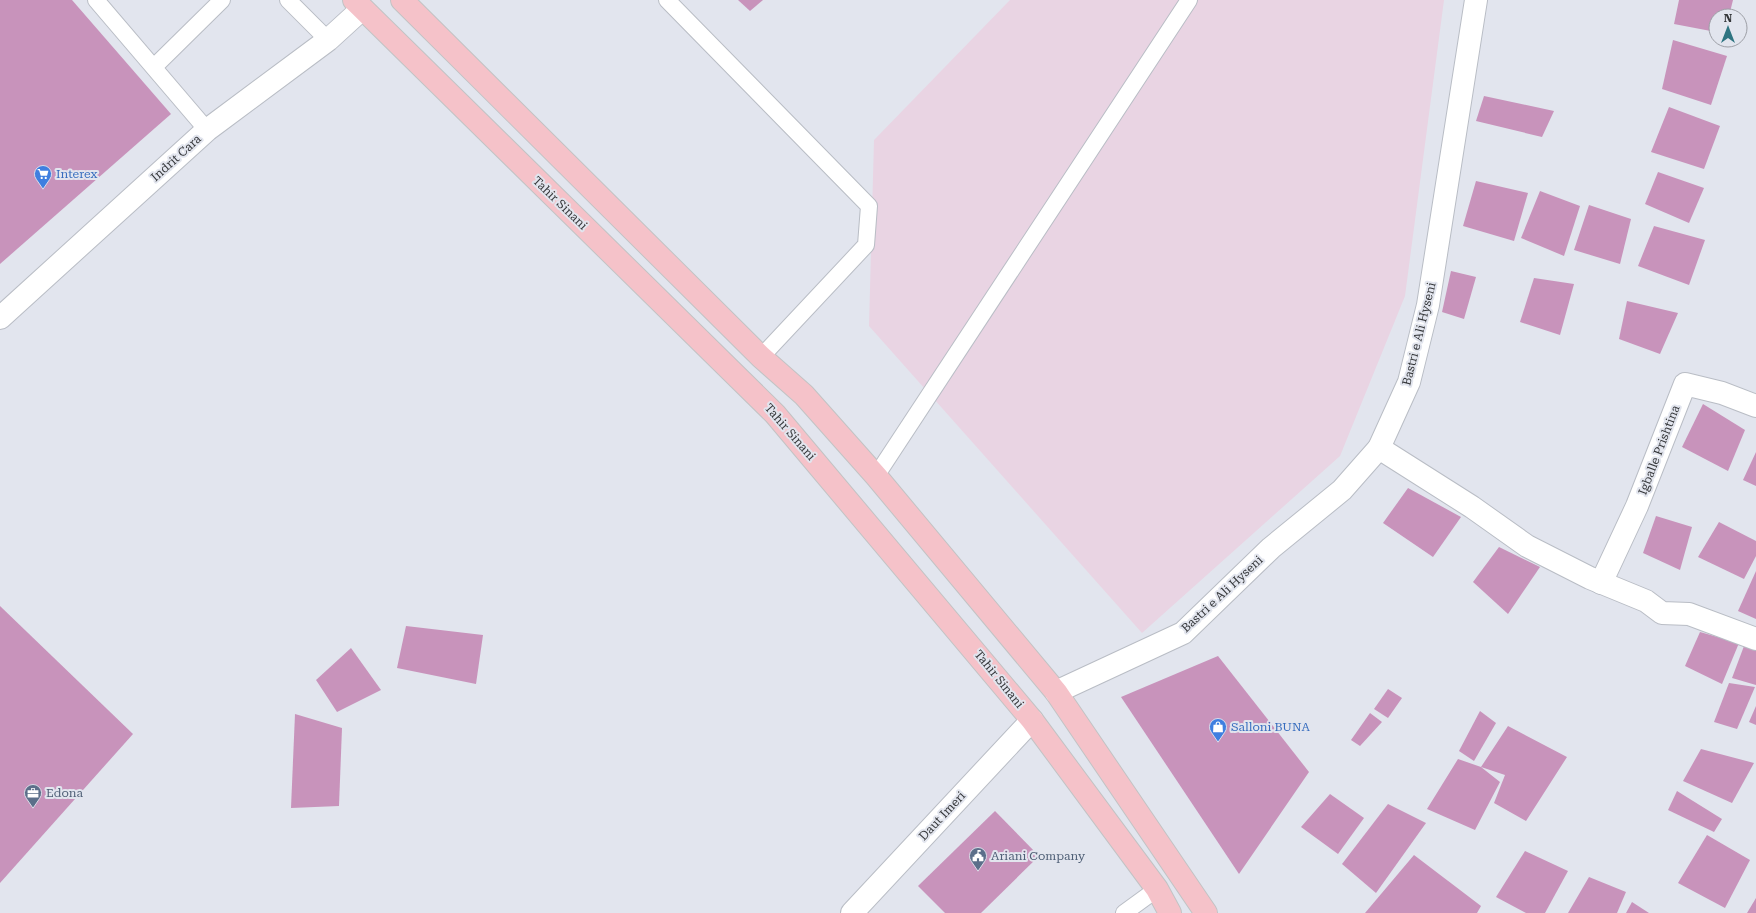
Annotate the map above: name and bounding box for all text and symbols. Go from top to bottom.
north arrow [1708,8,1748,48]
text: N [1724,12,1733,25]
street label: Indrit Cara [148,132,204,184]
supermarket icon: Interex [33,164,53,189]
place label: Interex [56,167,97,181]
street label: Tahir Sinani [530,174,590,233]
street label: Bastri e Ali Hyseni [1399,281,1439,387]
street label: Tahir Sinani [762,401,818,463]
street label: Igballe Prishtina [1635,403,1683,497]
street label: Bastri e Ali Hyseni [1178,553,1266,635]
street label: Tahir Sinani [971,647,1027,711]
shop icon: Salloni BUNA [1208,717,1228,742]
place label: Salloni BUNA [1231,720,1311,734]
office icon: Edona [23,783,43,808]
place label: Edona [46,786,84,800]
street label: Daut Imeri [916,789,968,843]
public building icon: Ariani Company [968,846,988,871]
place label: Ariani Company [991,849,1086,863]

